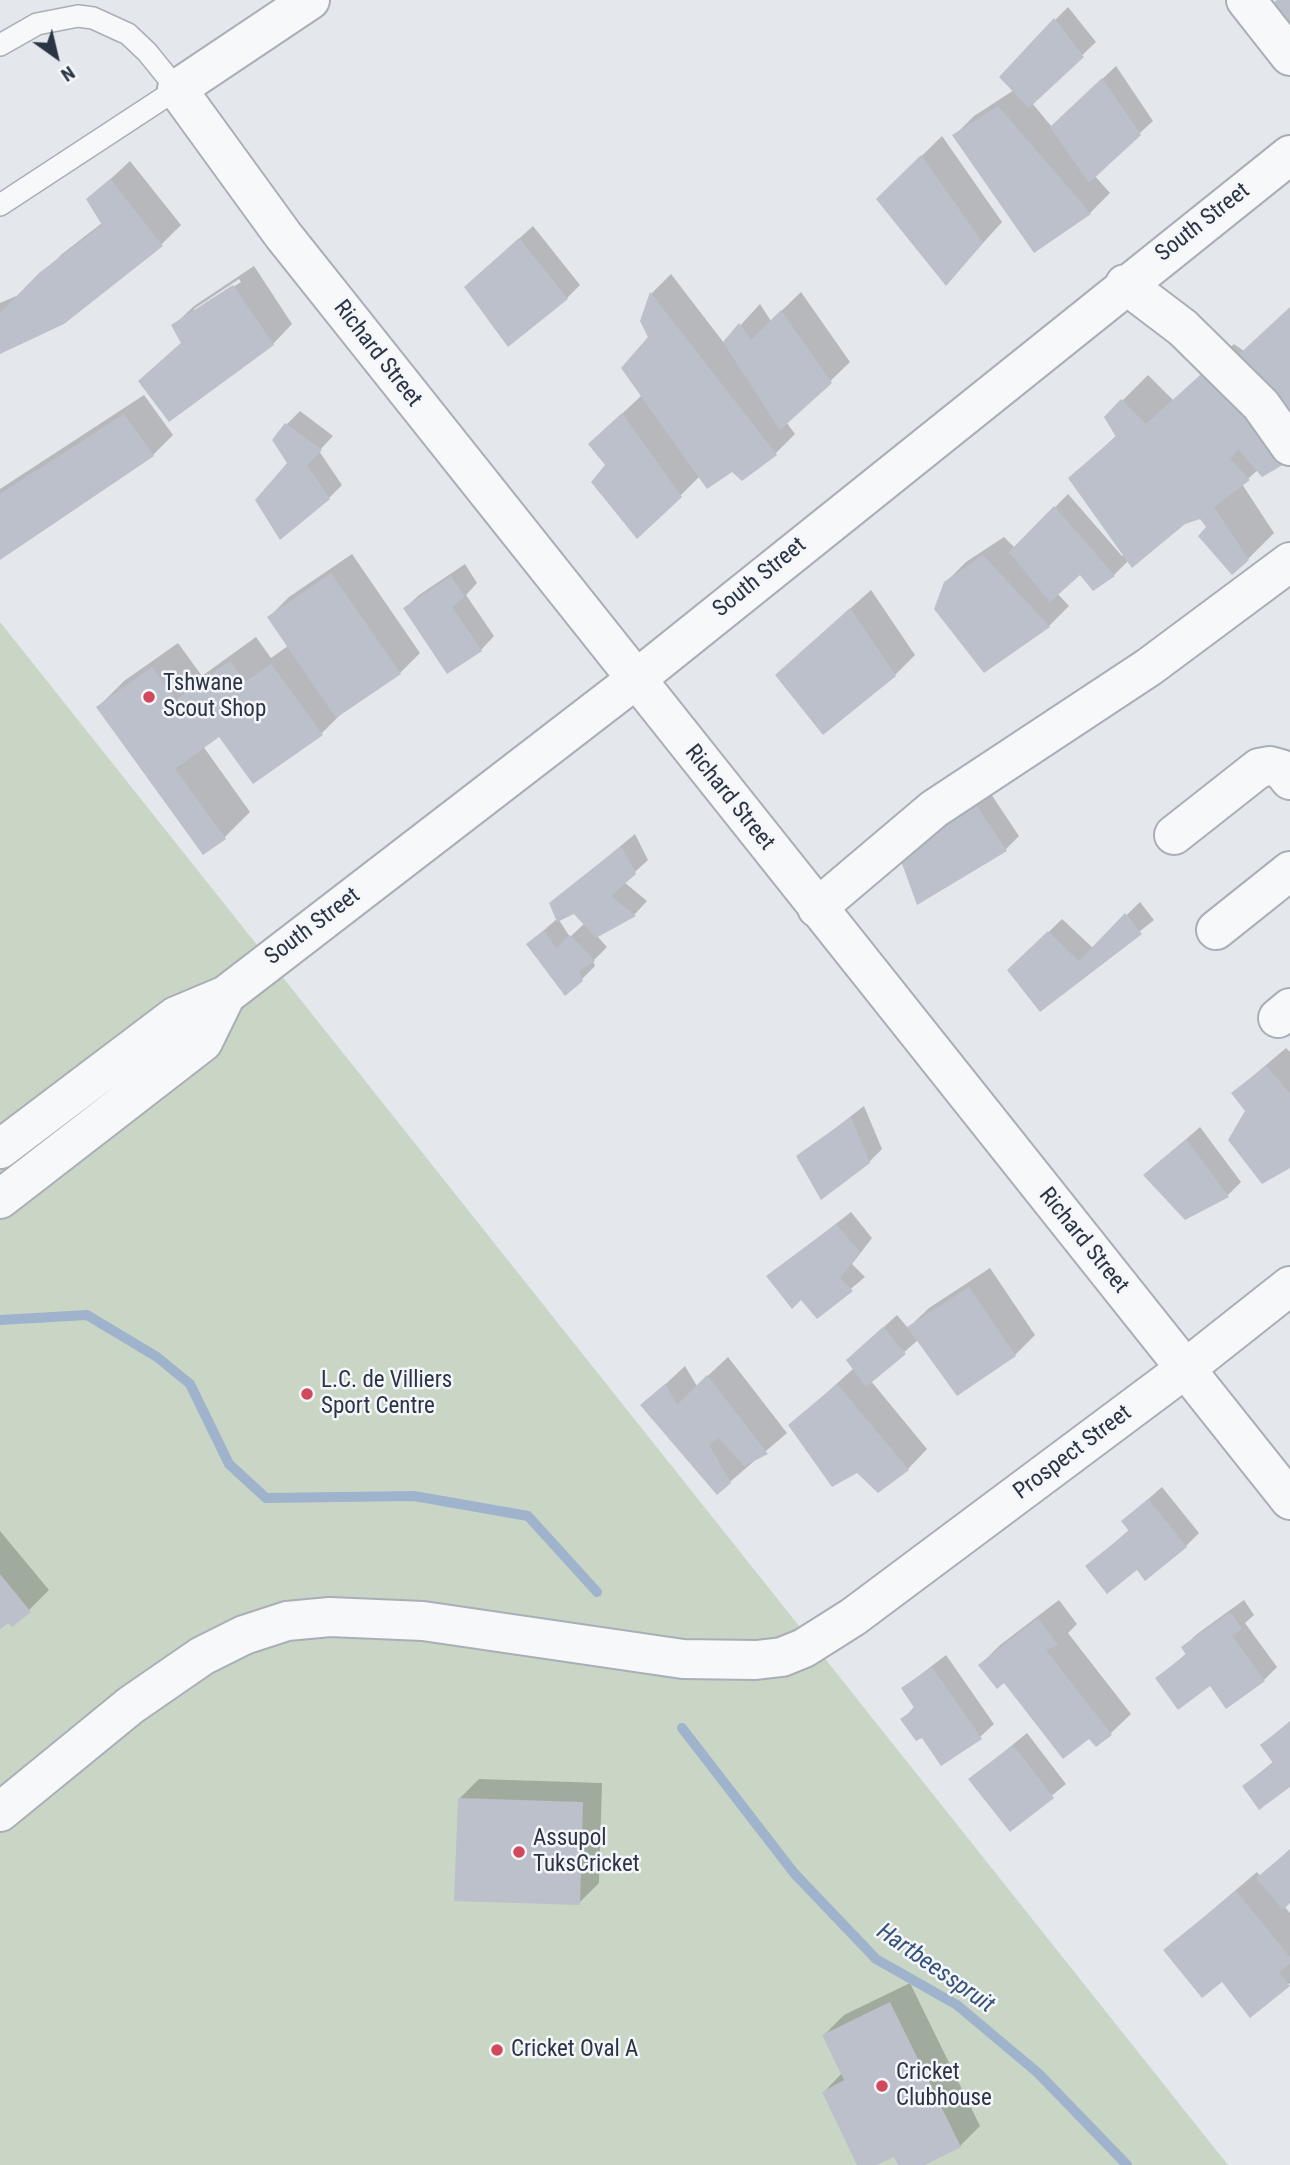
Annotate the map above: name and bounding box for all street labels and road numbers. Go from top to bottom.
street label: South Street [1151,178,1255,268]
street label: Richard Street [327,295,427,413]
street label: South Street [708,532,812,624]
street label: Richard Street [678,740,780,856]
street label: South Street [260,882,366,972]
street label: Richard Street [1032,1183,1134,1299]
street label: Prospect Street [1009,1400,1137,1506]

